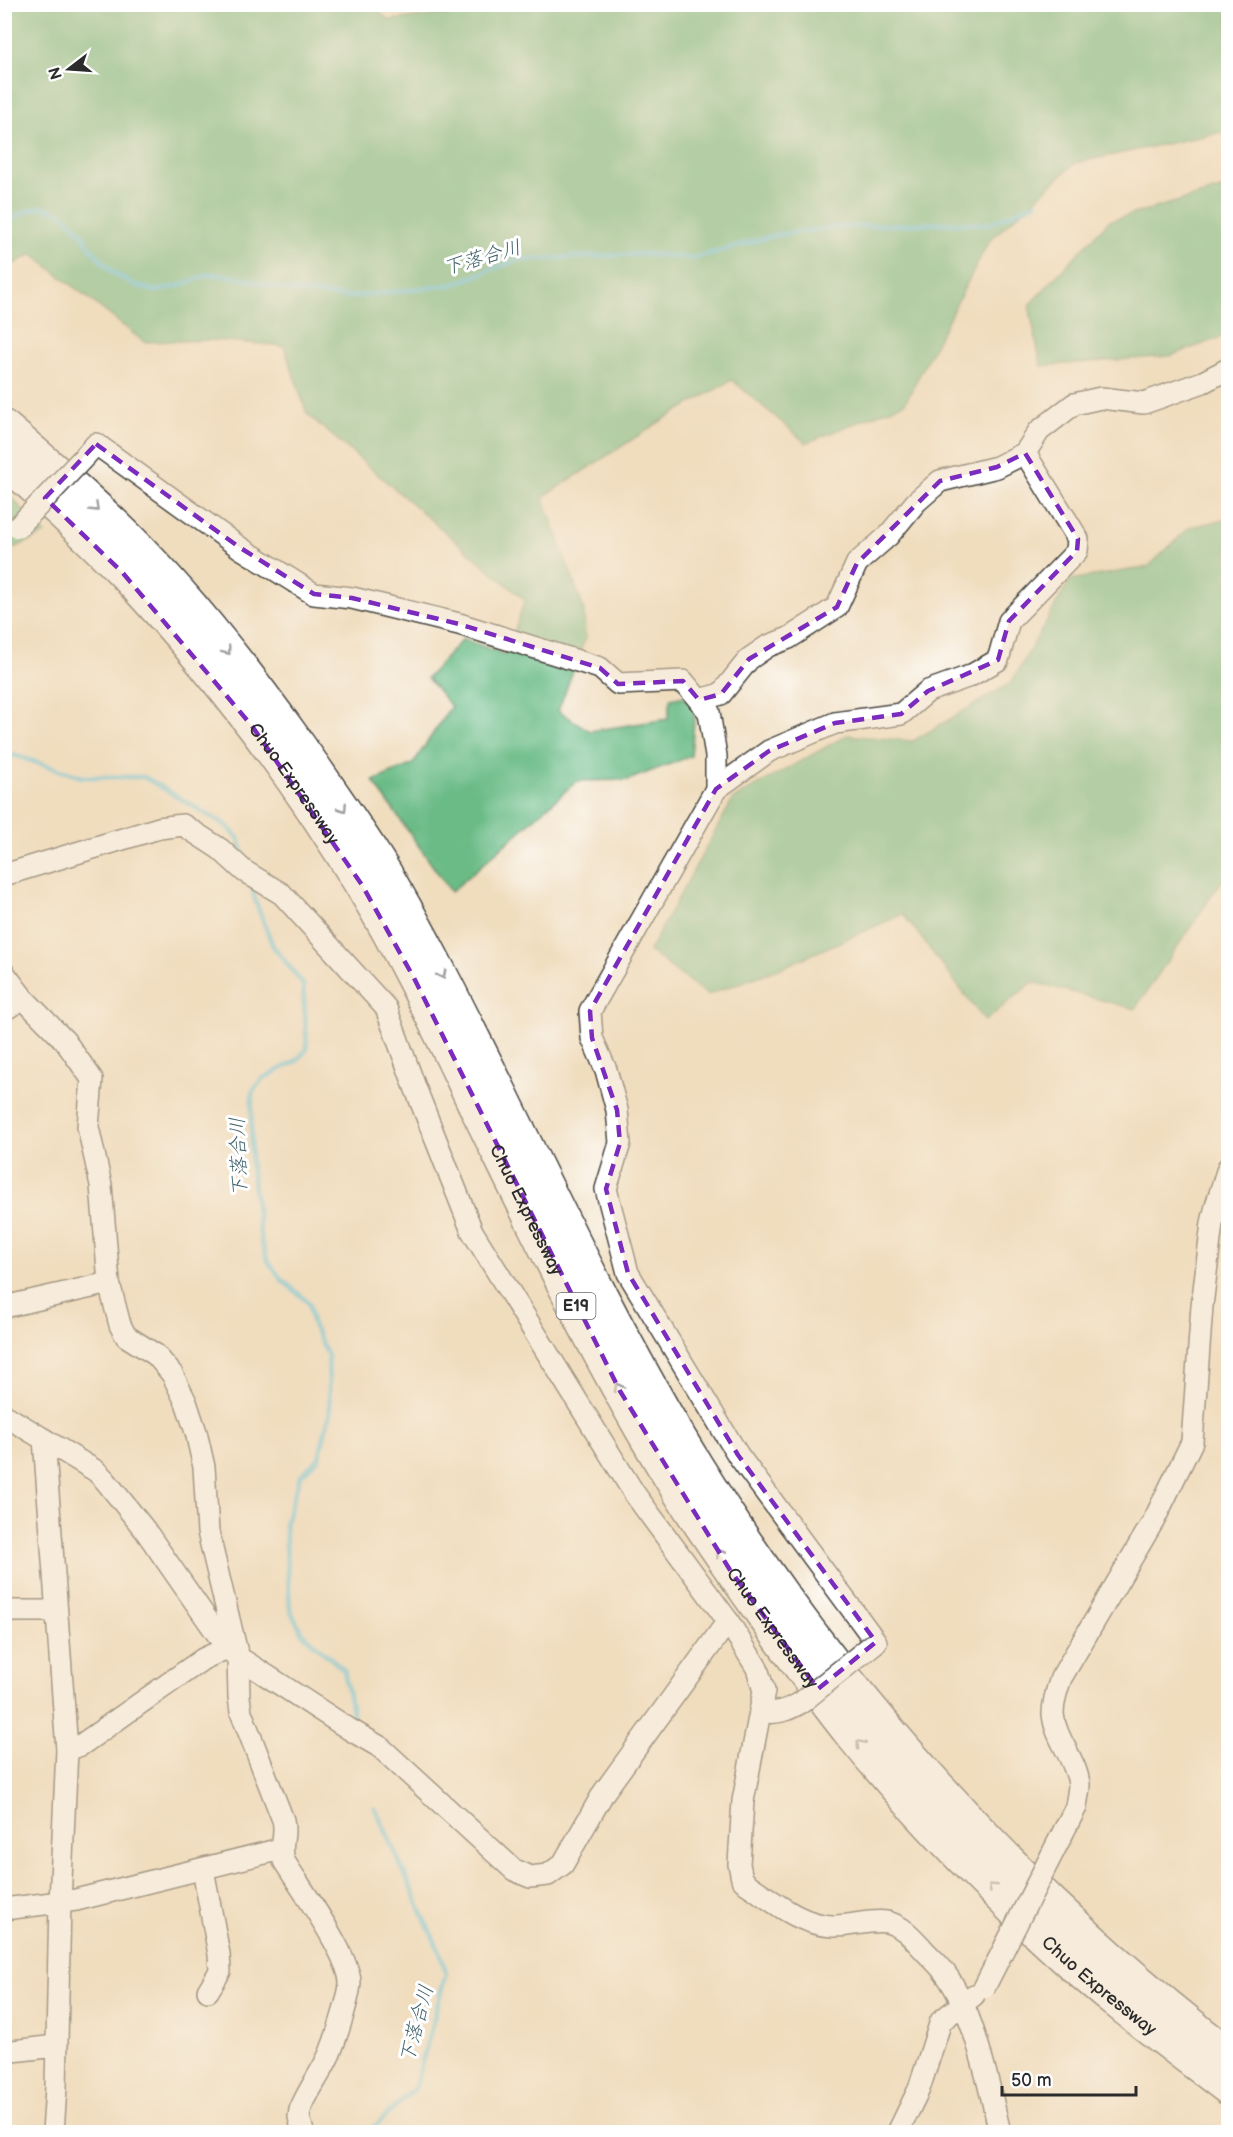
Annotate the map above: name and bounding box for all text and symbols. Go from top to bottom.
north arrow [39,39,99,99]
text: N [45,64,67,81]
water label: 下落合川 [440,235,524,281]
one-way arrow [88,501,98,512]
one-way arrow [220,644,231,655]
street label: Chuo Expressway [244,719,344,849]
one-way arrow [335,801,346,812]
one-way arrow [435,969,446,980]
water label: 下落合川 [226,1117,252,1197]
street label: Chuo Expressway [485,1141,568,1279]
road number: E19 [556,1293,596,1319]
one-way arrow [614,1382,625,1393]
one-way arrow [715,1549,727,1559]
street label: Chuo Expressway [722,1563,823,1693]
one-way arrow [856,1740,867,1751]
one-way arrow [988,1884,999,1895]
street label: Chuo Expressway [1038,1931,1162,2040]
water label: 下落合川 [395,1982,439,2066]
scale bar [1002,2059,1136,2097]
text: 50 m [1011,2070,1052,2091]

